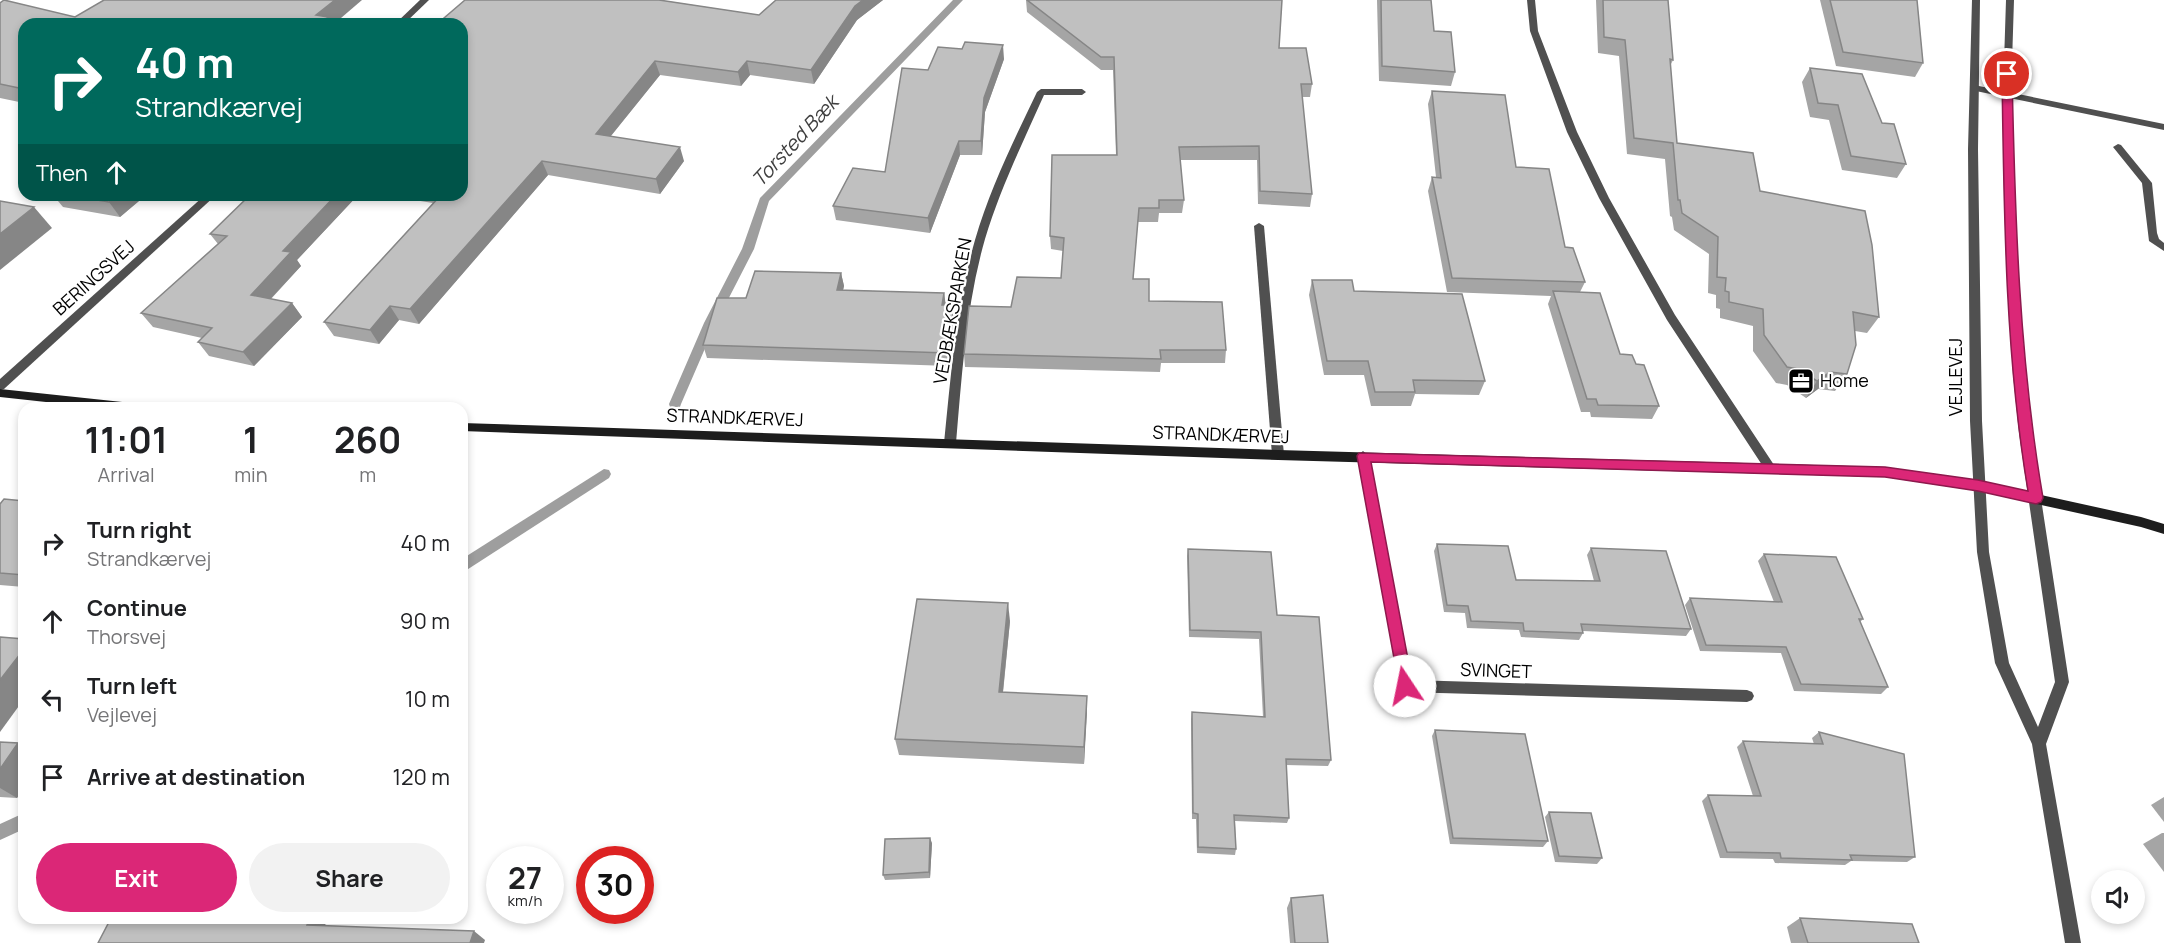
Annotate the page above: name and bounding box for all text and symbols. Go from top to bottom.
text: 40 m [135,33,234,91]
icon: right [36,42,114,120]
pin [1981,48,2032,99]
icon: arrive [1990,57,2023,90]
water label: Torsted Bæk [745,87,846,192]
text: Strandkærvej [135,88,303,125]
icon: ahead [100,156,133,189]
text: Then [36,158,88,188]
street label: BERINGSVEJ [47,234,139,320]
street label: VEDBÆKSPARKEN [927,236,977,386]
street label: VEJLEVEJ [1943,338,1967,416]
office icon: Home [1786,366,1816,396]
place label: Home [1820,368,1869,392]
street label: STRANDKÆRVEJ [666,403,804,431]
text: 11:01 [84,415,168,464]
text: 1 [243,415,259,464]
text: 260 [334,415,402,464]
street label: STRANDKÆRVEJ [1152,420,1290,448]
text: Arrival [98,461,155,488]
text: min [234,461,268,488]
text: m [359,461,376,488]
text: Turn right [87,515,192,545]
icon: right [36,527,69,560]
text: 40 m [401,528,450,558]
text: Strandkærvej [87,545,211,572]
text: Continue [87,593,187,623]
icon: ahead [36,605,69,638]
text: 90 m [400,606,450,636]
text: Thorsvej [87,623,166,650]
position arrow [1373,654,1437,718]
street label: SVINGET [1460,657,1533,683]
text: Turn left [87,671,177,701]
icon: left [36,683,69,716]
text: 10 m [405,684,450,714]
text: Vejlevej [87,701,157,728]
icon: arrive [36,761,69,794]
text: Arrive at destination [87,762,305,792]
text: 120 m [392,762,450,792]
button: Exit [36,843,237,912]
button: Share [249,843,450,912]
speed limit sign: 30 [576,846,654,924]
text: 27 [508,857,542,898]
map controls [2091,870,2145,924]
button: sound [2091,870,2145,924]
text: km/h [508,890,542,911]

